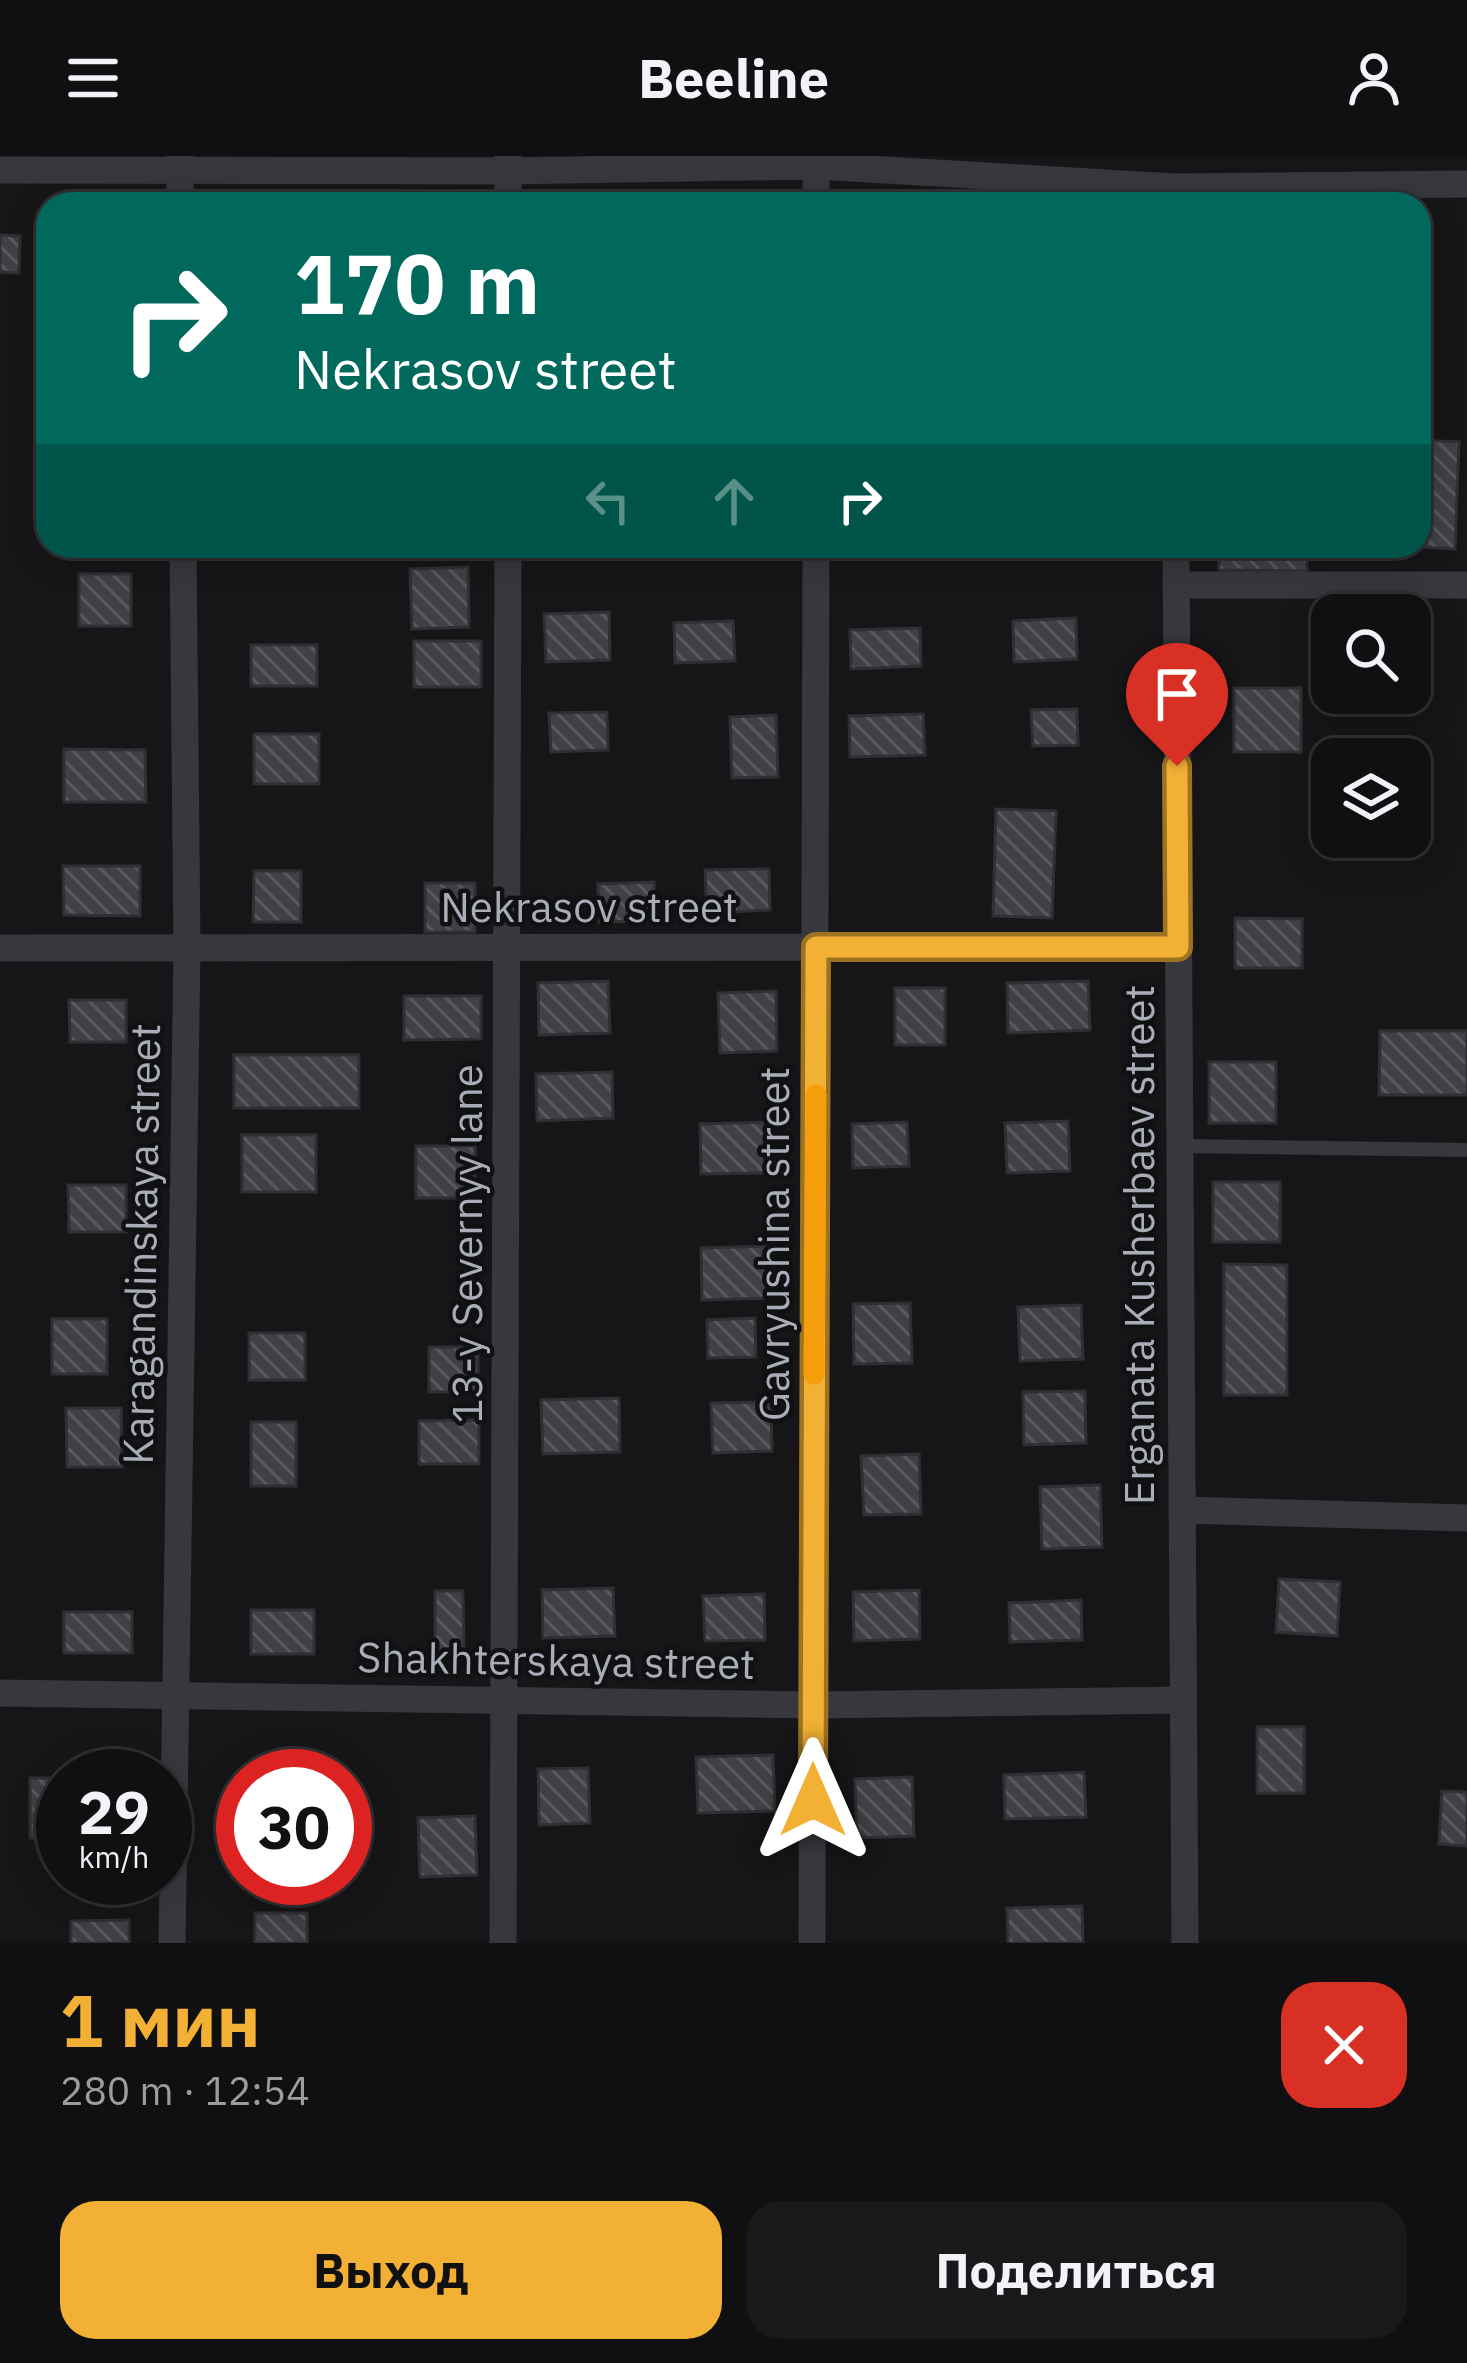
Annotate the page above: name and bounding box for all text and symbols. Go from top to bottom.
text: Beeline [638,43,829,113]
icon: menu [60,45,126,111]
icon: person [1341,45,1407,111]
text: 170 m [294,228,540,337]
icon: right [96,240,252,396]
text: Nekrasov street [294,334,677,404]
icon: left [575,468,641,534]
icon: ahead [701,468,767,534]
icon: right [827,468,893,534]
map controls [1311,594,1431,858]
button: search [1311,594,1431,714]
pin [1126,643,1228,766]
icon: arrive [1144,661,1210,727]
button: layers [1311,738,1431,858]
street label: Nekrasov street [440,879,738,934]
street label: Erganata Kusherbaev street [1111,985,1166,1505]
street label: Karagandinskaya street [110,1023,172,1465]
street label: 13-y Severnyy lane [439,1064,494,1424]
street label: Gavryushina street [746,1067,801,1421]
street label: Shakhterskaya street [357,1629,755,1691]
position arrow [750,1737,876,1863]
speed limit sign: 30 [216,1749,372,1905]
text: 29 [78,1772,150,1851]
text: km/h [79,1837,149,1876]
text: 1 мин [60,1973,261,2067]
button: close [1281,1982,1407,2108]
text: 280 m · 12:54 [60,2065,310,2116]
button: Выход [60,2201,722,2339]
button: Поделиться [746,2201,1407,2339]

